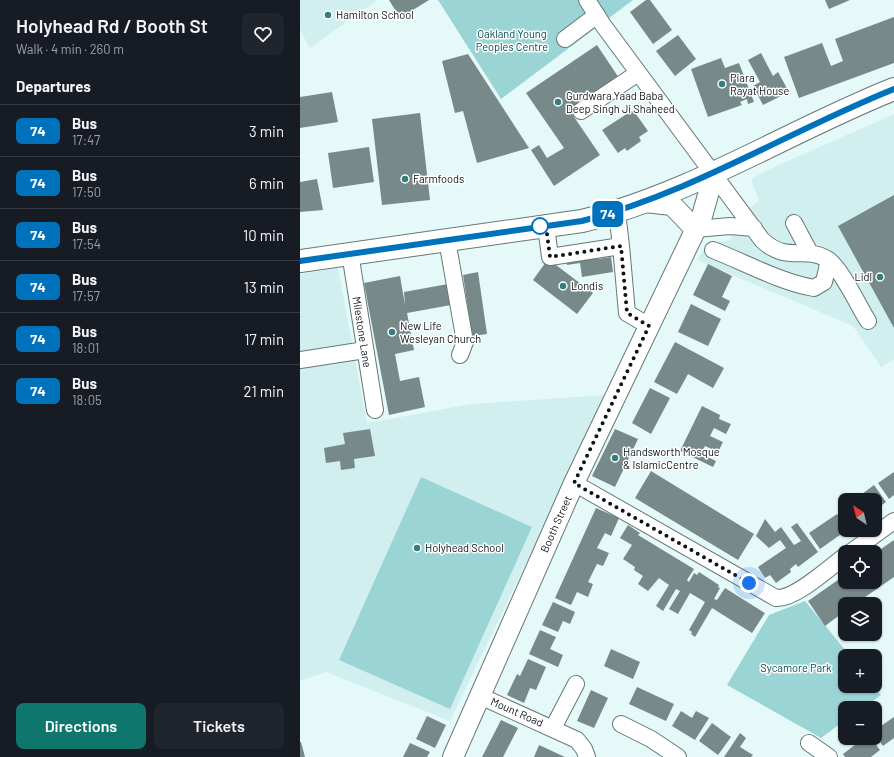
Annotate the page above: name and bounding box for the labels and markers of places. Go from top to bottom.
place label: Hamilton School [336,8,414,21]
marker: Hamilton School [323,10,333,20]
place label: Piara Rayat House [730,71,789,97]
marker: Piara Rayat House [717,79,727,89]
place label: Gurdwara Yaad Baba Deep Singh Ji Shaheed [566,89,675,115]
marker: Gurdwara Yaad Baba Deep Singh Ji Shaheed [553,97,563,107]
place label: Farmfoods [413,172,464,185]
marker: Farmfoods [400,174,410,184]
unlabelled marker [531,217,549,235]
place label: Lidl [854,270,872,283]
marker: Lidl [875,272,885,282]
place label: Londis [571,279,603,292]
marker: Londis [558,281,568,291]
place label: New Life Wesleyan Church [400,319,481,345]
marker: New Life Wesleyan Church [387,327,397,337]
place label: Handsworth Mosque & IslamicCentre [623,445,720,471]
marker: Handsworth Mosque & IslamicCentre [610,453,620,463]
place label: Holyhead School [425,541,504,554]
marker: Holyhead School [412,543,422,553]

